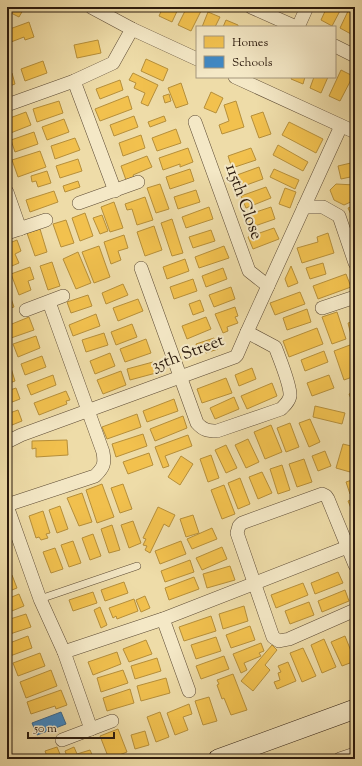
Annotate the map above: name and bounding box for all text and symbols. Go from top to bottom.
legend [196,26,336,78]
text: Homes [232,34,268,52]
text: Schools [232,54,273,72]
street label: 115th Close [218,161,268,243]
street label: 35th Street [148,329,228,379]
scale bar [28,714,114,740]
text: 50 m [33,720,57,738]

